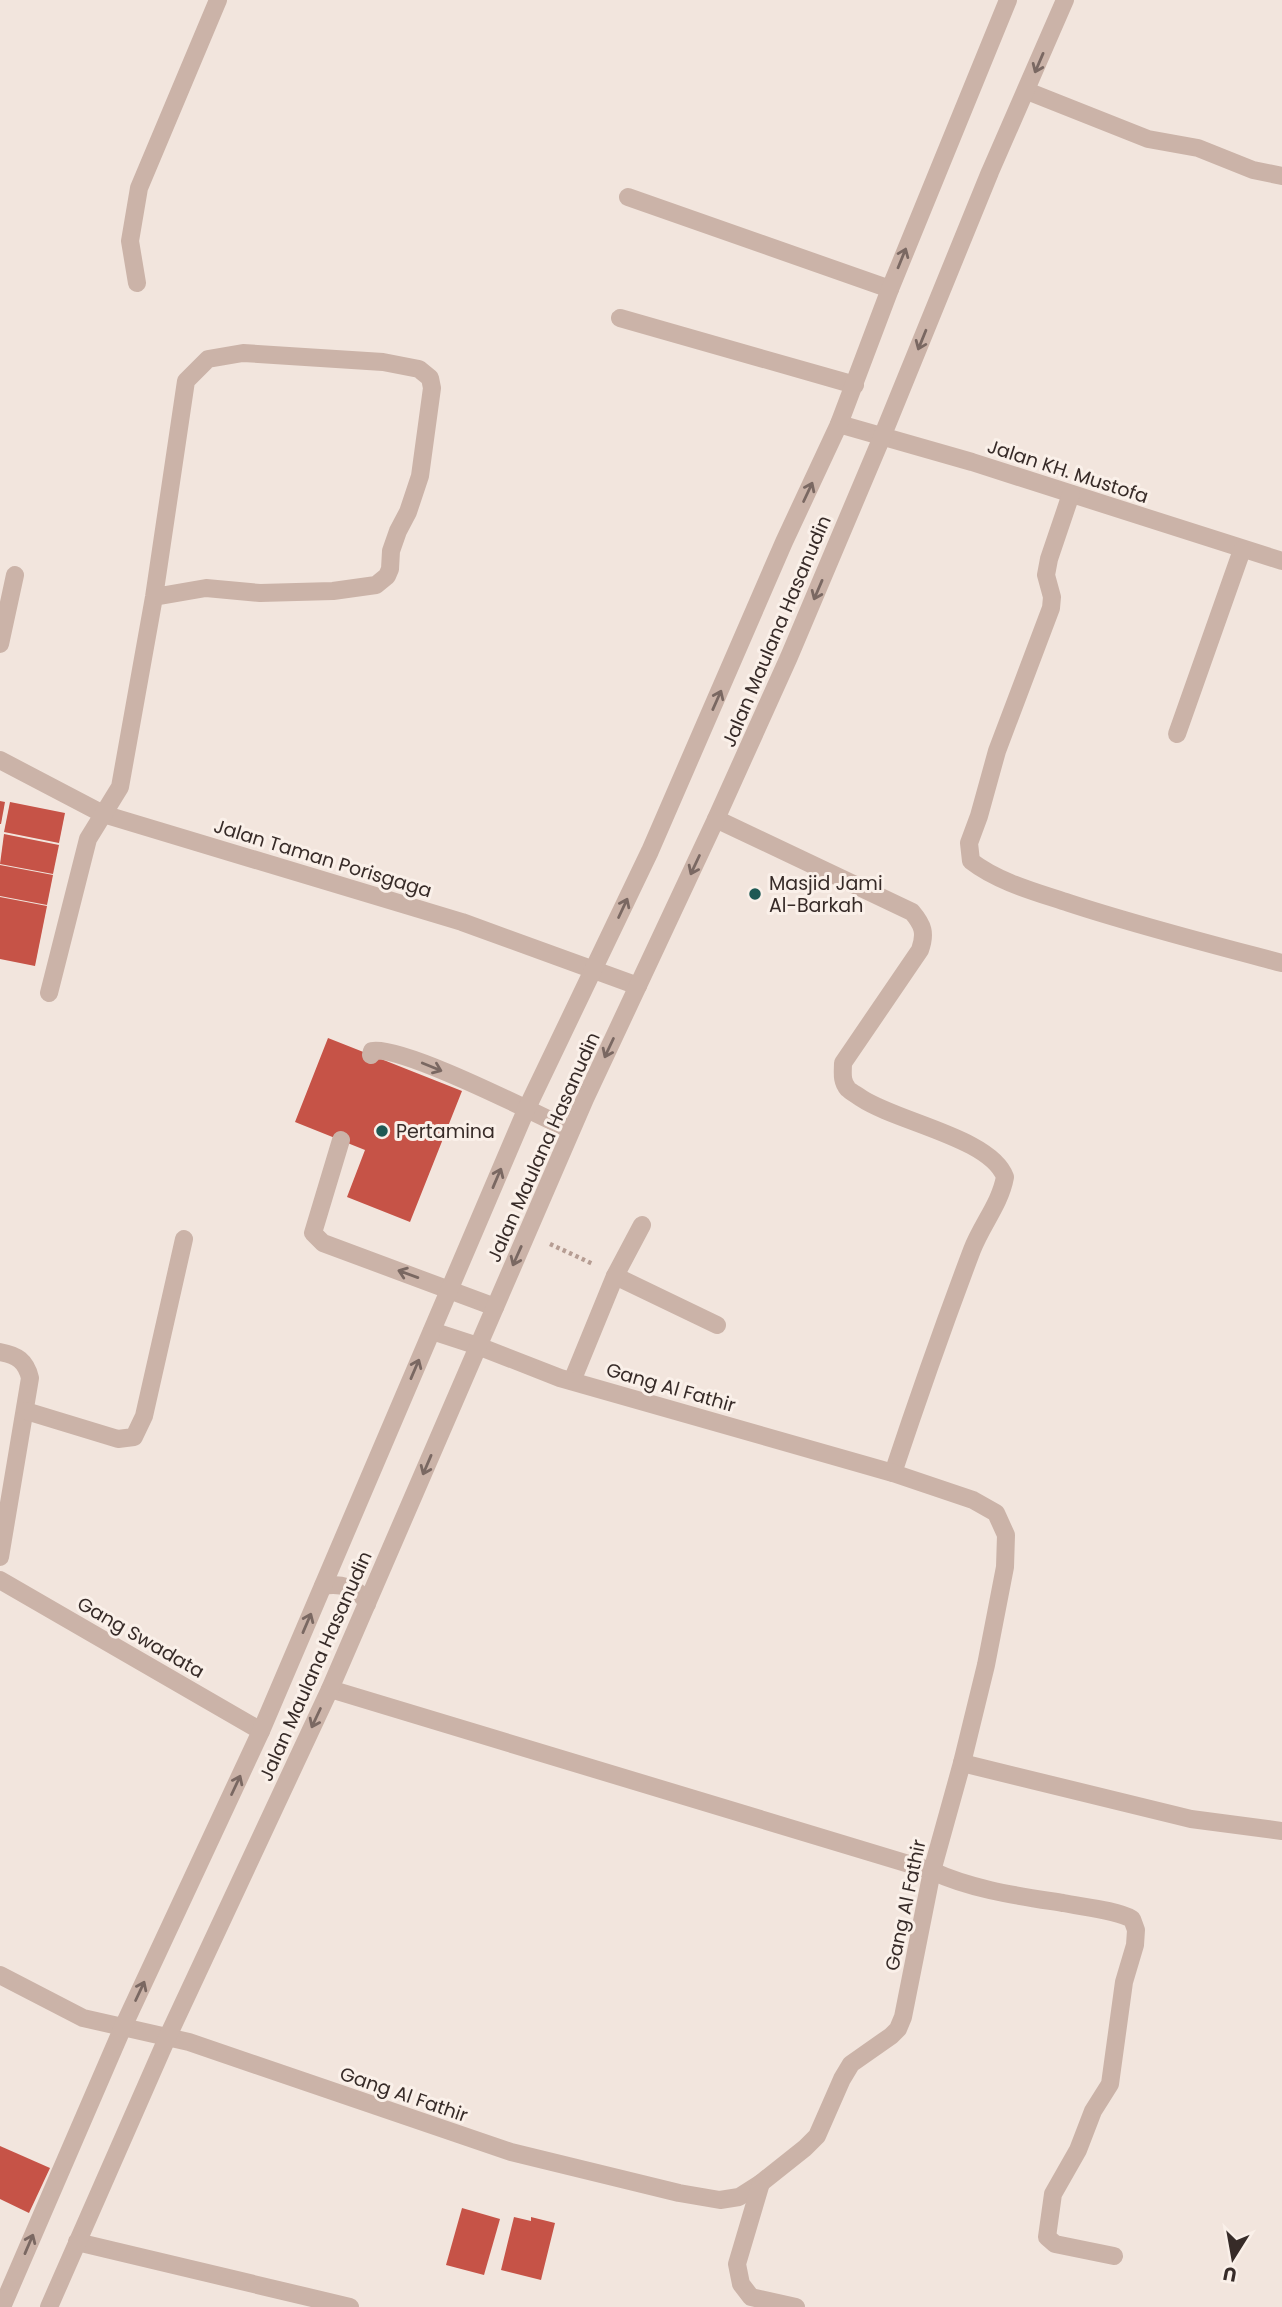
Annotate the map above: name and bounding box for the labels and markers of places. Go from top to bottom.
place label: Masjid Jami Al-Barkah [769,870,883,919]
marker: Masjid Jami Al-Barkah [747,886,763,902]
place label: Pertamina [396,1118,495,1145]
marker: Pertamina [374,1123,390,1139]

